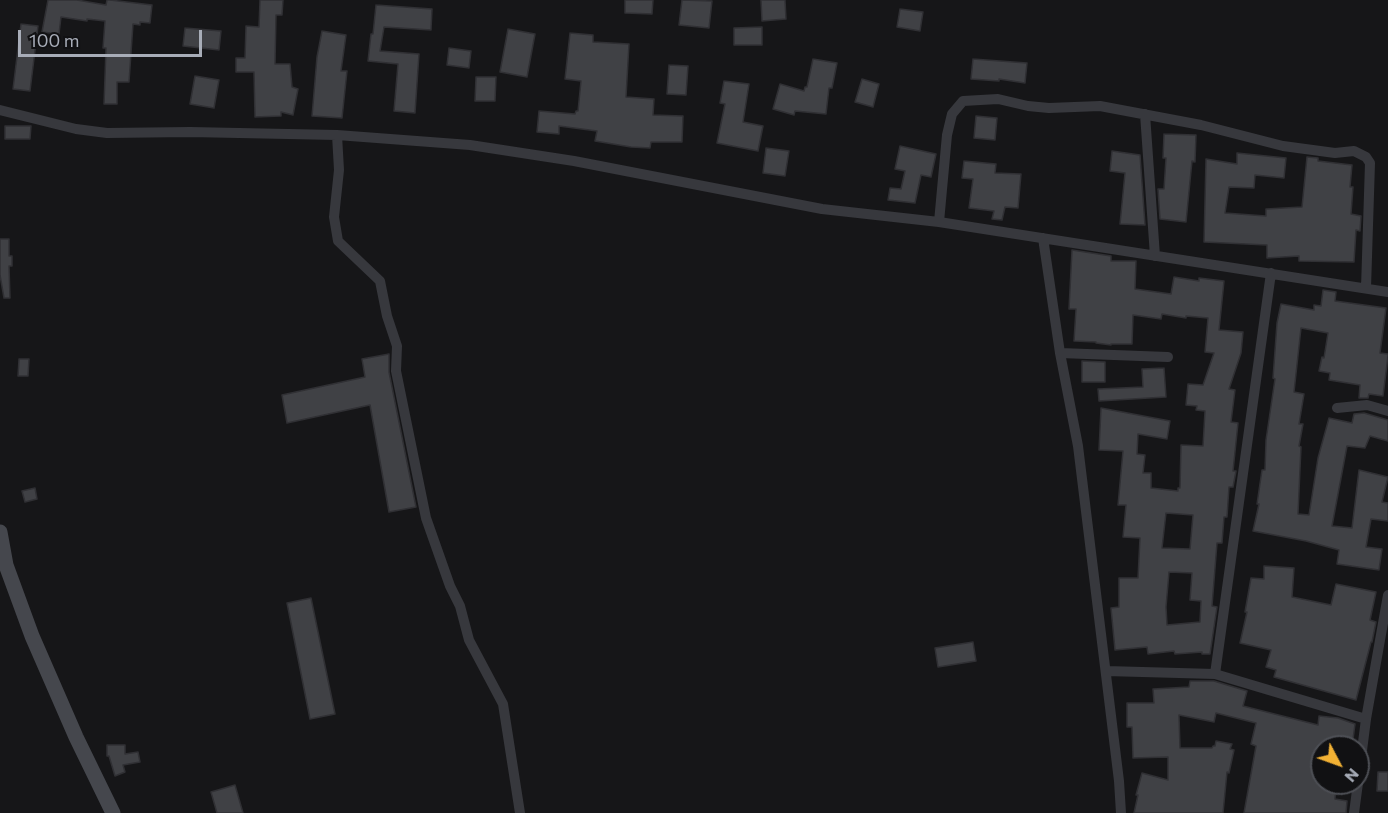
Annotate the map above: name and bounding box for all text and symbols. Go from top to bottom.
scale bar [21,18,206,56]
text: 100 m [29,29,79,51]
north arrow [1310,735,1370,795]
text: N [1341,765,1364,787]

